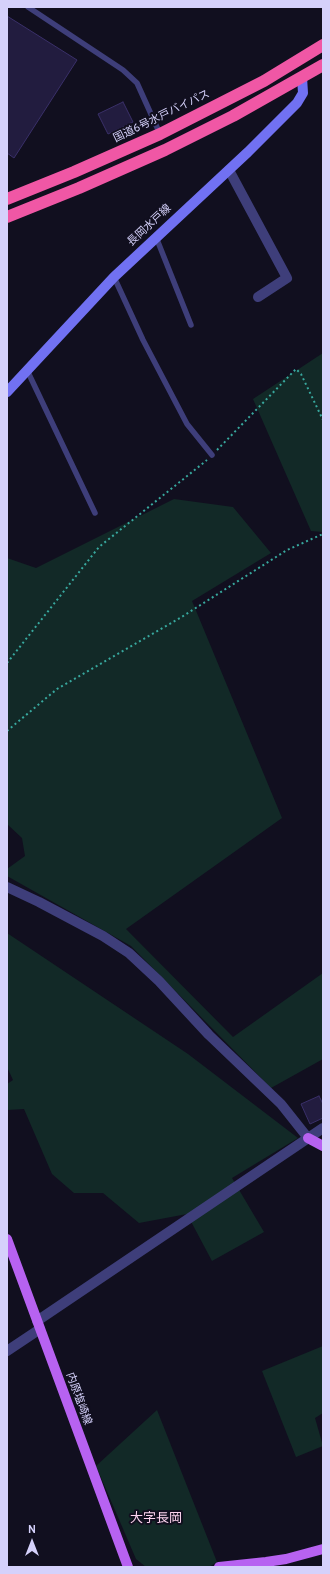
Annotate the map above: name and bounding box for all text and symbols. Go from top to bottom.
street label: 国道6号水戸バイパス [112,88,212,146]
street label: 長岡水戸線 [125,202,175,250]
street label: 内原塩崎線 [62,1371,94,1427]
district label: 大字長岡 [130,1511,182,1527]
north arrow [12,1522,52,1562]
text: N [28,1523,36,1537]

